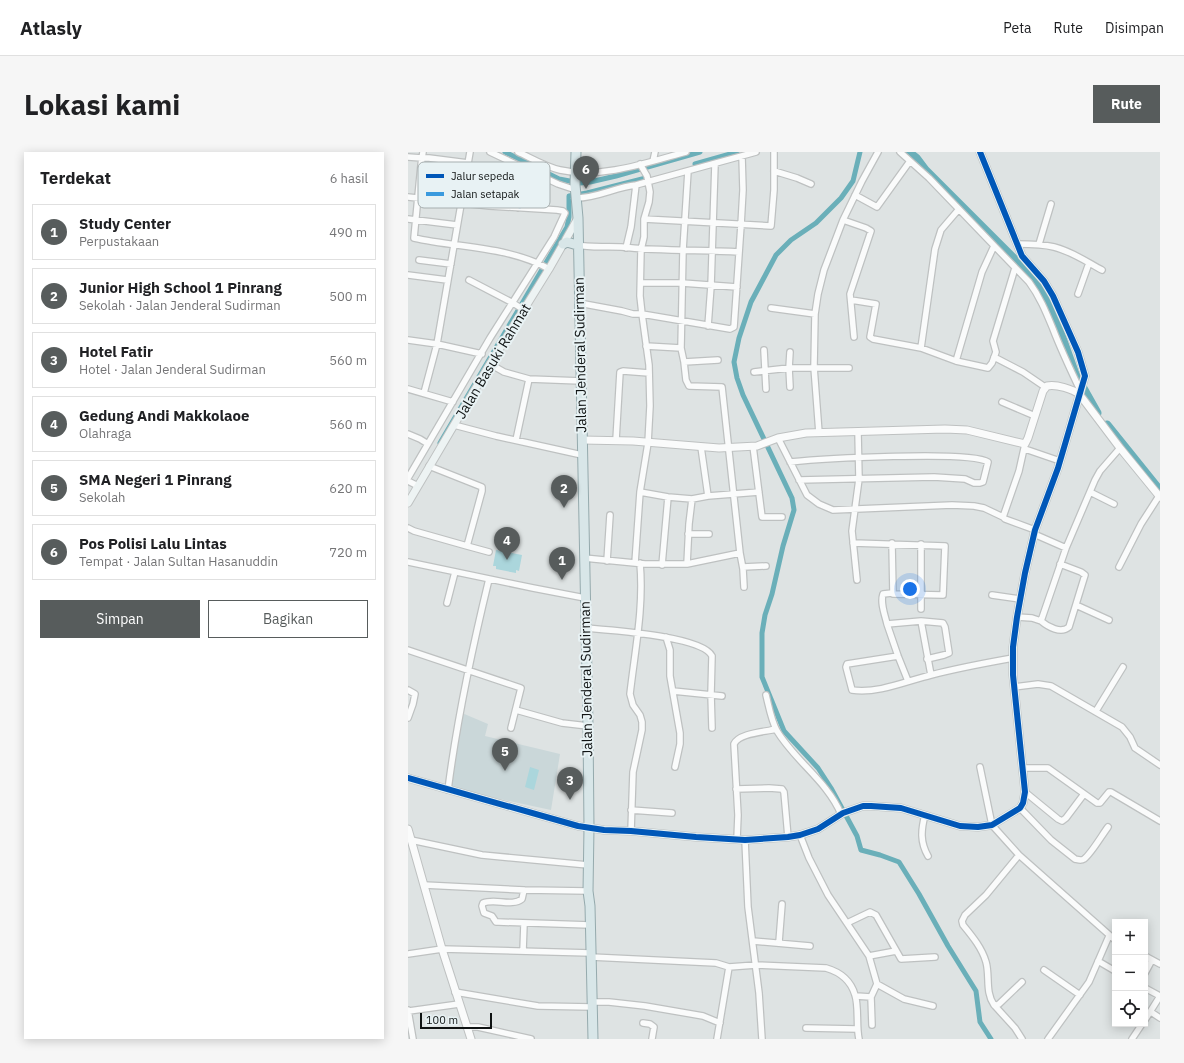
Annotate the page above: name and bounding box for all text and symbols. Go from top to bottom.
text: Atlasly [20,16,82,40]
text: Peta [1003,19,1032,37]
text: Rute [1054,19,1083,37]
text: Disimpan [1105,19,1164,37]
button: Rute [1093,85,1160,123]
text: Lokasi kami [24,86,180,123]
pin: 6 [573,156,599,189]
legend [418,162,550,208]
text: Terdekat [40,167,111,189]
text: Jalur sepeda [451,169,515,183]
text: 6 hasil [330,170,368,187]
text: Jalan setapak [451,187,520,201]
text: Study Center [79,214,171,233]
text: 1 [50,224,58,241]
text: 490 m [329,224,367,241]
text: Perpustakaan [79,233,159,250]
street label: Jalan Jenderal Sudirman [570,277,590,433]
text: Junior High School 1 Pinrang [79,278,282,297]
text: 2 [50,288,58,305]
text: 500 m [329,288,367,305]
text: Sekolah · Jalan Jenderal Sudirman [79,297,281,314]
street label: Jalan Basuki Rahmat [451,300,535,422]
text: Hotel Fatir [79,342,153,361]
text: 3 [50,352,58,369]
text: 560 m [329,352,367,369]
text: Hotel · Jalan Jenderal Sudirman [79,361,266,378]
text: Gedung Andi Makkolaoe [79,406,249,425]
text: 4 [50,416,58,433]
text: 560 m [329,416,367,433]
text: Olahraga [79,425,132,442]
text: SMA Negeri 1 Pinrang [79,470,231,489]
pin: 2 [551,475,577,508]
text: 5 [50,480,58,497]
text: 620 m [329,480,367,497]
text: Sekolah [79,489,125,506]
pin: 4 [494,527,520,560]
text: Pos Polisi Lalu Lintas [79,534,227,553]
text: 6 [50,544,58,561]
text: 720 m [329,544,367,561]
pin: 1 [549,547,575,580]
text: Tempat · Jalan Sultan Hasanuddin [79,553,278,570]
your location [900,579,920,599]
button: Simpan [40,600,200,638]
button: Bagikan [208,600,368,638]
street label: Jalan Jenderal Sudirman [576,601,596,757]
pin: 5 [492,738,518,771]
pin: 3 [557,767,583,800]
map controls [1112,919,1148,1027]
button: + [1112,919,1148,955]
button: − [1112,955,1148,991]
button: locate [1112,991,1148,1027]
scale bar [420,1011,492,1030]
text: 100 m [426,1013,458,1027]

